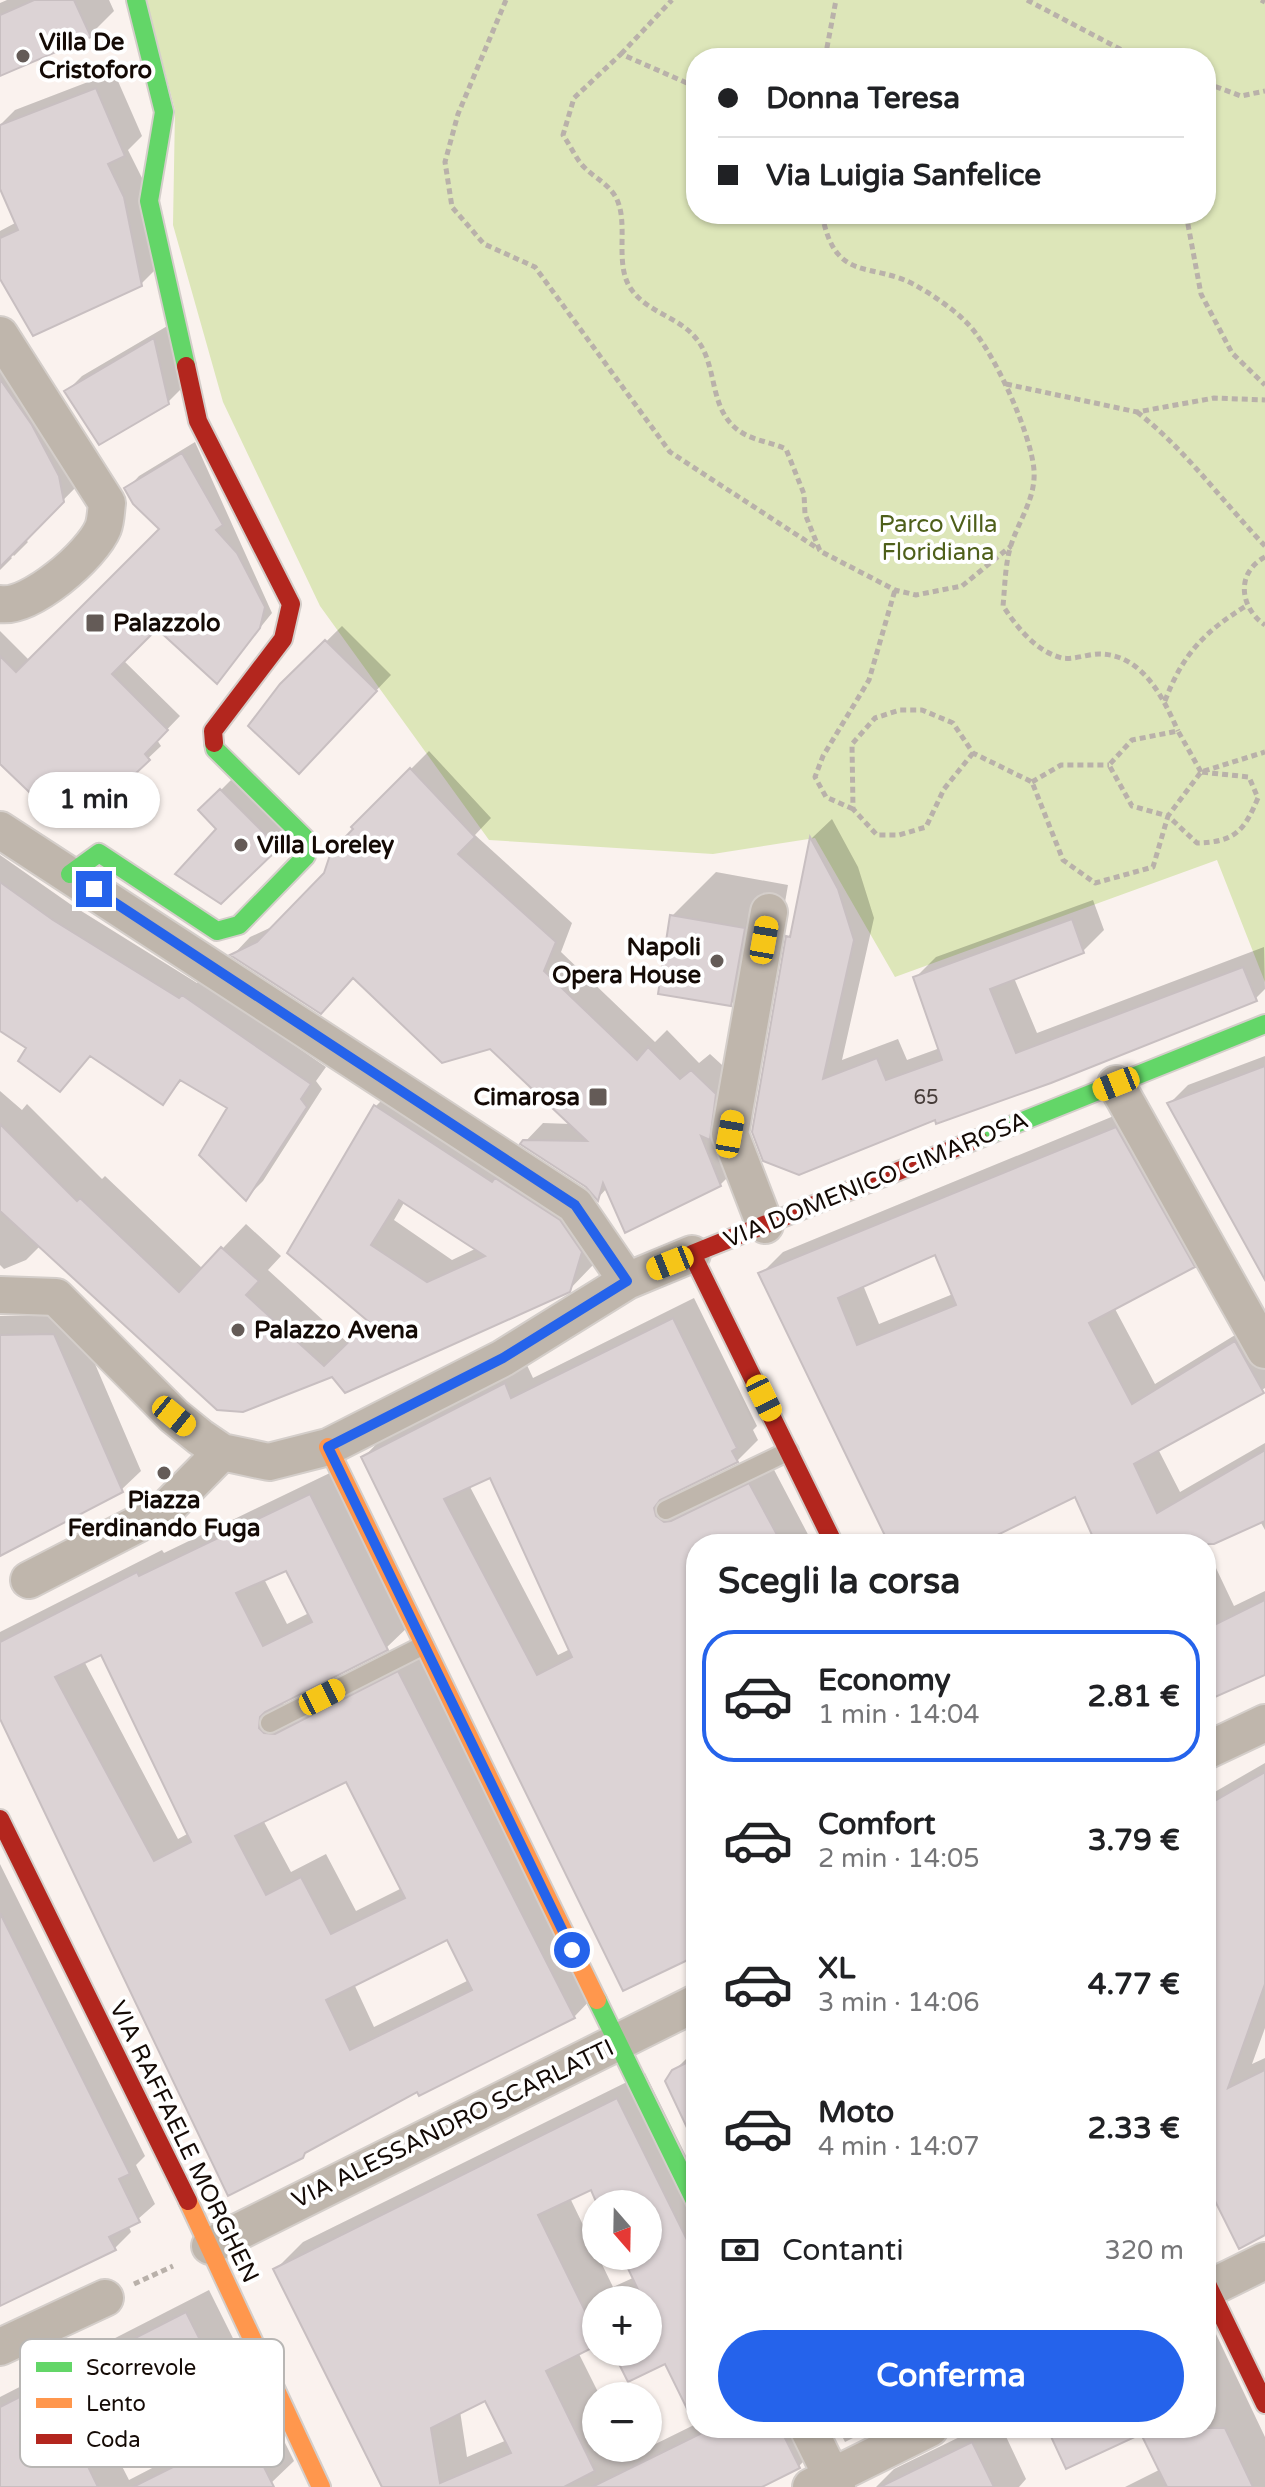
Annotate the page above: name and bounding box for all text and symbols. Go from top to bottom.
place label: Villa De Cristoforo [39,28,152,85]
marker: Villa De Cristoforo [14,47,32,65]
text: Donna Teresa [766,80,960,117]
text: Via Luigia Sanfelice [766,157,1041,194]
park label: Parco Villa Floridiana [878,510,998,567]
place label: Palazzolo [113,609,221,638]
marker: Palazzolo [84,612,106,634]
callout: 1 min [28,773,160,829]
text: 1 min [59,784,129,815]
place label: Villa Loreley [257,831,394,860]
marker: Villa Loreley [232,836,250,854]
route end [76,871,112,907]
car [748,914,780,966]
place label: Napoli Opera House [552,933,701,990]
marker: Napoli Opera House [708,952,726,970]
car [1089,1064,1143,1104]
place label: Cimarosa [473,1083,580,1112]
marker: Cimarosa [587,1086,609,1108]
house number: 65 [913,1086,939,1110]
street label: VIA DOMENICO CIMAROSA [720,1106,1032,1254]
car [714,1108,746,1160]
car [643,1243,697,1283]
place label: Palazzo Avena [254,1316,418,1345]
marker: Palazzo Avena [229,1321,247,1339]
car [743,1371,785,1425]
car [148,1392,200,1440]
marker: Piazza Ferdinando Fuga [155,1464,173,1482]
place label: Piazza Ferdinando Fuga [68,1486,260,1543]
text: Scegli la corsa [718,1560,960,1603]
icon: car [722,1660,794,1732]
text: Economy [818,1662,951,1699]
car [295,1675,349,1719]
text: 2.81 € [1088,1678,1180,1715]
text: 1 min · 14:04 [818,1699,980,1730]
icon: car [722,1804,794,1876]
text: Comfort [818,1806,936,1843]
text: 3.79 € [1088,1822,1180,1859]
text: 2 min · 14:05 [818,1843,980,1874]
route start [554,1932,590,1968]
icon: car [722,1948,794,2020]
text: XL [818,1950,855,1987]
text: 4.77 € [1088,1966,1180,2003]
text: 3 min · 14:06 [818,1987,980,2018]
street label: VIA RAFFAELE MORGHEN [103,1996,265,2288]
street label: VIA ALESSANDRO SCARLATTI [287,2033,619,2215]
icon: car [722,2092,794,2164]
text: Moto [818,2094,894,2131]
text: 2.33 € [1087,2110,1180,2147]
text: 4 min · 14:07 [818,2131,980,2162]
north arrow [582,2190,662,2270]
map controls [582,2190,662,2462]
icon: cash [718,2228,762,2272]
text: Contanti [782,2232,904,2269]
text: 320 m [1104,2235,1184,2266]
button: + [582,2286,662,2366]
button: Conferma [718,2330,1184,2422]
legend [20,2339,284,2467]
text: Scorrevole [86,2355,196,2381]
button: − [582,2382,662,2462]
text: Lento [86,2391,146,2417]
text: Coda [86,2427,141,2453]

